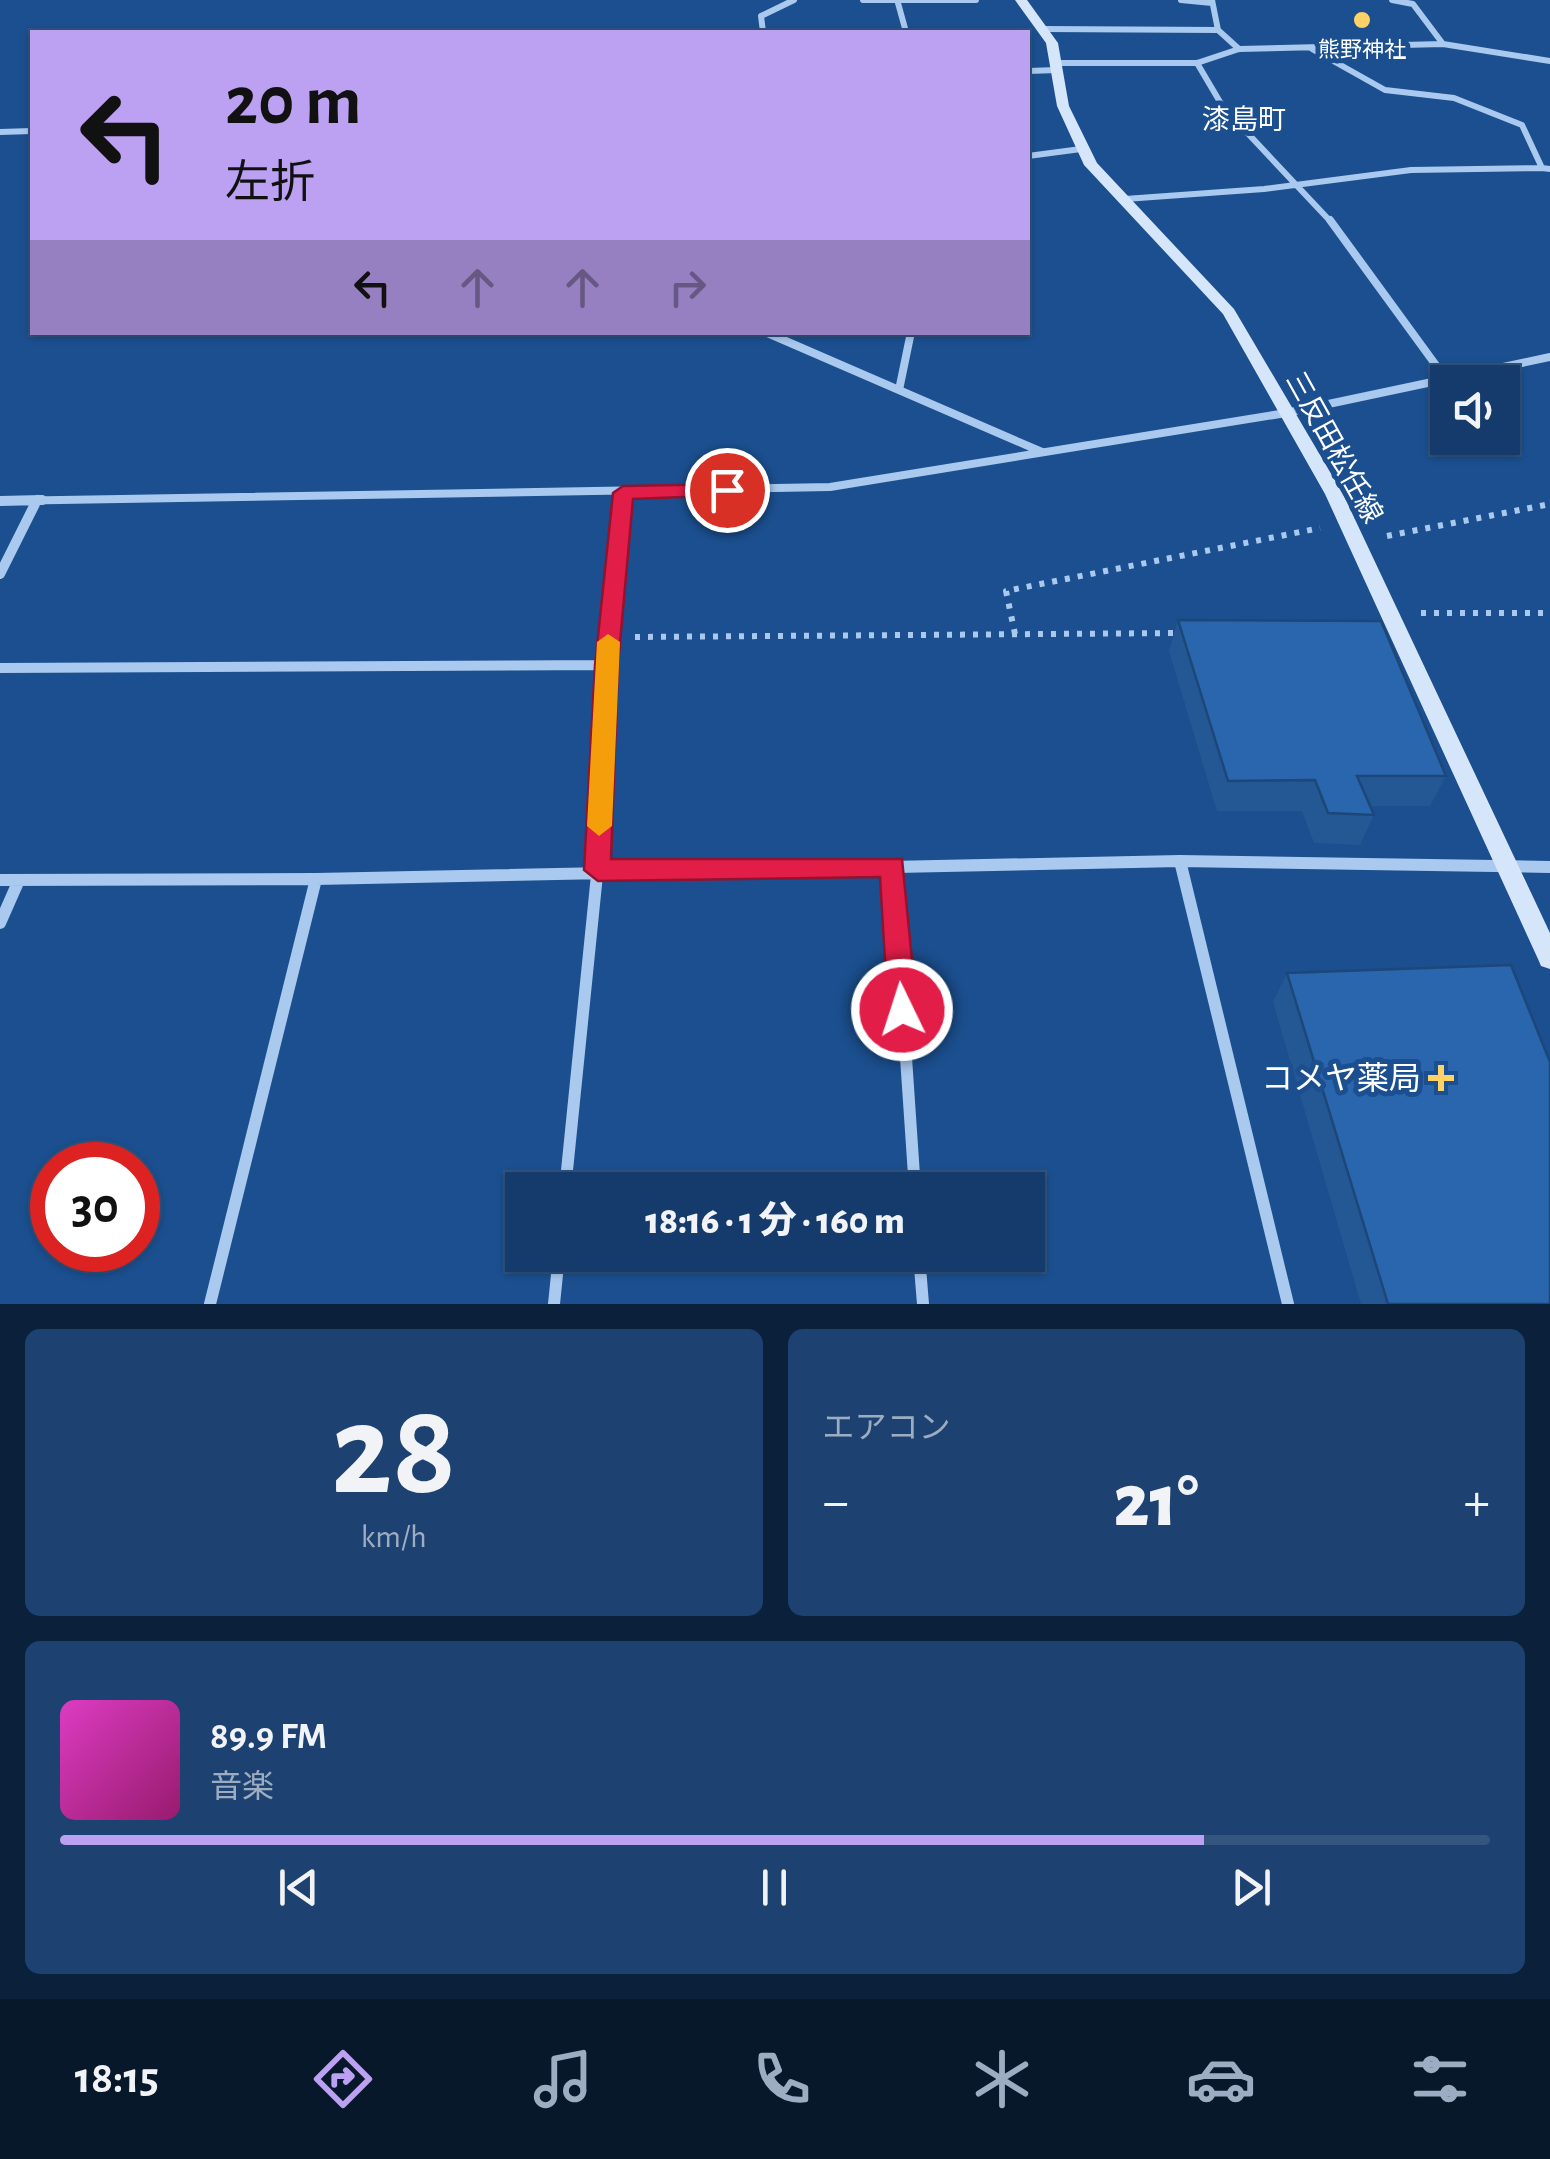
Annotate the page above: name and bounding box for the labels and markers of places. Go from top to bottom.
marker: 熊野神社 [1351,9,1373,31]
place label: 熊野神社 [1318,38,1406,61]
pin [685,448,770,533]
place label: コメヤ薬局 [1261,1061,1421,1095]
marker: コメヤ薬局 [1430,1067,1452,1089]

